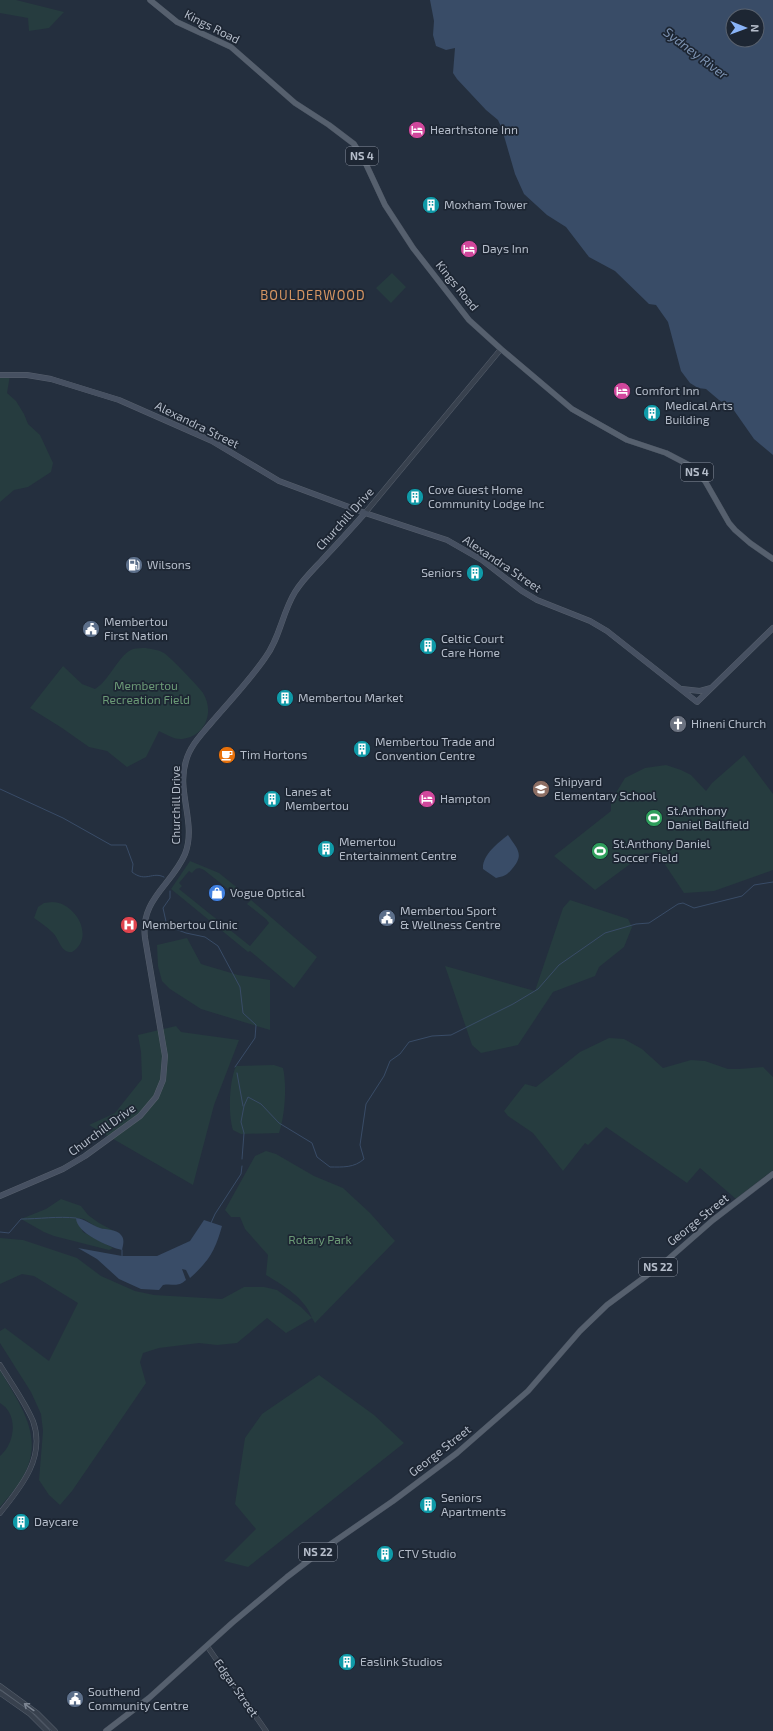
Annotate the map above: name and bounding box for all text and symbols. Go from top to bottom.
street label: Kings Road [182,6,242,46]
north arrow [725,8,765,48]
water label: Sydney River [661,24,732,83]
text: N [749,24,762,32]
hotel icon: Hearthstone Inn [407,120,427,140]
place label: Hearthstone Inn [430,122,518,136]
road number: NS 4 [346,147,378,165]
building icon: Moxham Tower [421,195,441,215]
place label: Moxham Tower [444,197,528,211]
hotel icon: Days Inn [459,239,479,259]
place label: Days Inn [482,241,529,255]
street label: Kings Road [433,258,482,313]
district label: BOULDERWOOD [260,287,366,303]
hotel icon: Comfort Inn [612,381,632,401]
place label: Comfort Inn [635,383,700,397]
street label: Alexandra Street [153,398,242,451]
place label: Medical Arts Building [665,398,733,426]
building icon: Medical Arts Building [642,403,662,423]
road number: NS 4 [681,463,713,481]
place label: Cove Guest Home Community Lodge Inc [428,482,545,510]
street label: Churchill Drive [313,484,376,552]
building icon: Cove Guest Home Community Lodge Inc [405,487,425,507]
street label: Alexandra Street [461,532,545,595]
fuel station icon: Wilsons [124,555,144,575]
place label: Wilsons [147,557,191,571]
building icon: Seniors [465,563,485,583]
place label: Seniors [421,565,462,579]
place label: Membertou First Nation [104,614,168,642]
public building icon: Membertou First Nation [81,619,101,639]
place label: Celtic Court Care Home [441,631,504,659]
building icon: Celtic Court Care Home [418,636,438,656]
park label: Membertou Recreation Field [102,678,190,706]
building icon: Membertou Market [275,688,295,708]
place label: Membertou Market [298,690,404,704]
church icon: Hineni Church [668,714,688,734]
place label: Hineni Church [691,716,766,730]
place label: Membertou Trade and Convention Centre [375,734,495,762]
building icon: Membertou Trade and Convention Centre [352,739,372,759]
cafe icon: Tim Hortons [217,745,237,765]
place label: Tim Hortons [240,747,307,761]
street label: Churchill Drive [168,765,182,845]
place label: Shipyard Elementary School [554,774,657,802]
school or university icon: Shipyard Elementary School [531,779,551,799]
place label: Lanes at Membertou [285,784,349,812]
building icon: Lanes at Membertou [262,789,282,809]
hotel icon: Hampton [417,789,437,809]
place label: Hampton [440,791,490,805]
place label: St.Anthony Daniel Ballfield [667,803,749,831]
sports icon: St.Anthony Daniel Ballfield [644,808,664,828]
place label: Memertou Entertainment Centre [339,834,457,862]
place label: St.Anthony Daniel Soccer Field [613,836,710,864]
building icon: Memertou Entertainment Centre [316,839,336,859]
sports icon: St.Anthony Daniel Soccer Field [590,841,610,861]
shop icon: Vogue Optical [207,883,227,903]
place label: Vogue Optical [230,885,305,899]
place label: Membertou Sport & Wellness Centre [400,903,501,931]
public building icon: Membertou Sport & Wellness Centre [377,908,397,928]
hospital icon: Membertou Clinic [119,915,139,935]
place label: Membertou Clinic [142,917,238,931]
street label: Churchill Drive [65,1100,138,1158]
street label: George Street [664,1190,731,1248]
park label: Rotary Park [288,1232,352,1246]
road number: NS 22 [639,1258,677,1276]
street label: George Street [406,1421,473,1479]
place label: Seniors Apartments [441,1490,506,1518]
building icon: Seniors Apartments [418,1495,438,1515]
building icon: Daycare [11,1512,31,1532]
place label: Daycare [34,1514,78,1528]
road number: NS 22 [299,1543,337,1561]
building icon: CTV Studio [375,1544,395,1564]
place label: CTV Studio [398,1546,456,1560]
building icon: Easlink Studios [337,1652,357,1672]
place label: Easlink Studios [360,1654,442,1668]
street label: Edgar Street [212,1656,262,1719]
place label: Southend Community Centre [88,1684,189,1712]
public building icon: Southend Community Centre [65,1689,85,1709]
one-way arrow [24,1703,35,1711]

